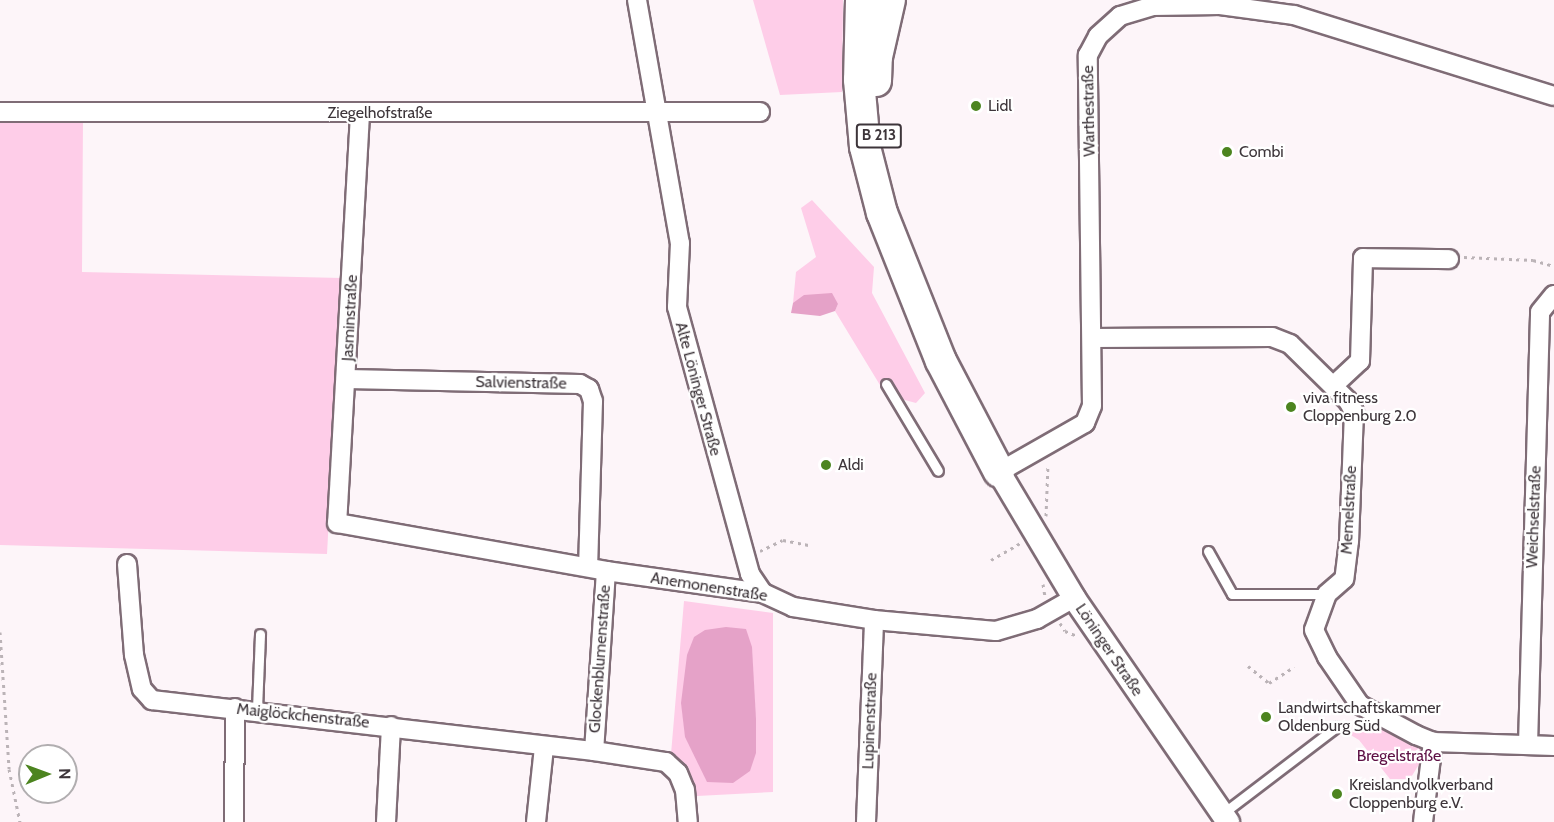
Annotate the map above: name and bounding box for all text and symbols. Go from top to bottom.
street label: Warthestraße [1079,65,1099,157]
place label: Lidl [988,96,1012,116]
marker: Lidl [969,99,983,113]
street label: Ziegelhofstraße [328,103,432,123]
road number: B 213 [855,124,903,148]
place label: Combi [1239,142,1284,162]
marker: Combi [1220,145,1234,159]
street label: Jasminstraße [338,274,362,362]
street label: Alte Löninger Straße [671,320,725,458]
street label: Salvienstraße [475,373,567,393]
place label: viva fitness Cloppenburg 2.0 [1303,388,1417,426]
marker: viva fitness Cloppenburg 2.0 [1284,400,1298,414]
place label: Aldi [838,455,864,475]
marker: Aldi [819,458,833,472]
street label: Memelstraße [1337,465,1361,555]
street label: Weichselstraße [1523,465,1545,569]
street label: Anemonenstraße [649,568,769,606]
street label: Glockenblumenstraße [585,584,615,734]
street label: Löninger Straße [1071,600,1147,700]
street label: Lupinenstraße [859,672,881,770]
place label: Landwirtschaftskammer Oldenburg Süd [1278,698,1441,736]
street label: Maiglöckchenstraße [236,699,370,733]
marker: Landwirtschaftskammer Oldenburg Süd [1259,710,1273,724]
north arrow [18,744,78,804]
park label: Bregelstraße [1357,746,1441,766]
text: N [55,768,74,780]
place label: Kreislandvolkverband Cloppenburg e.V. [1349,775,1493,813]
marker: Kreislandvolkverband Cloppenburg e.V. [1330,787,1344,801]

